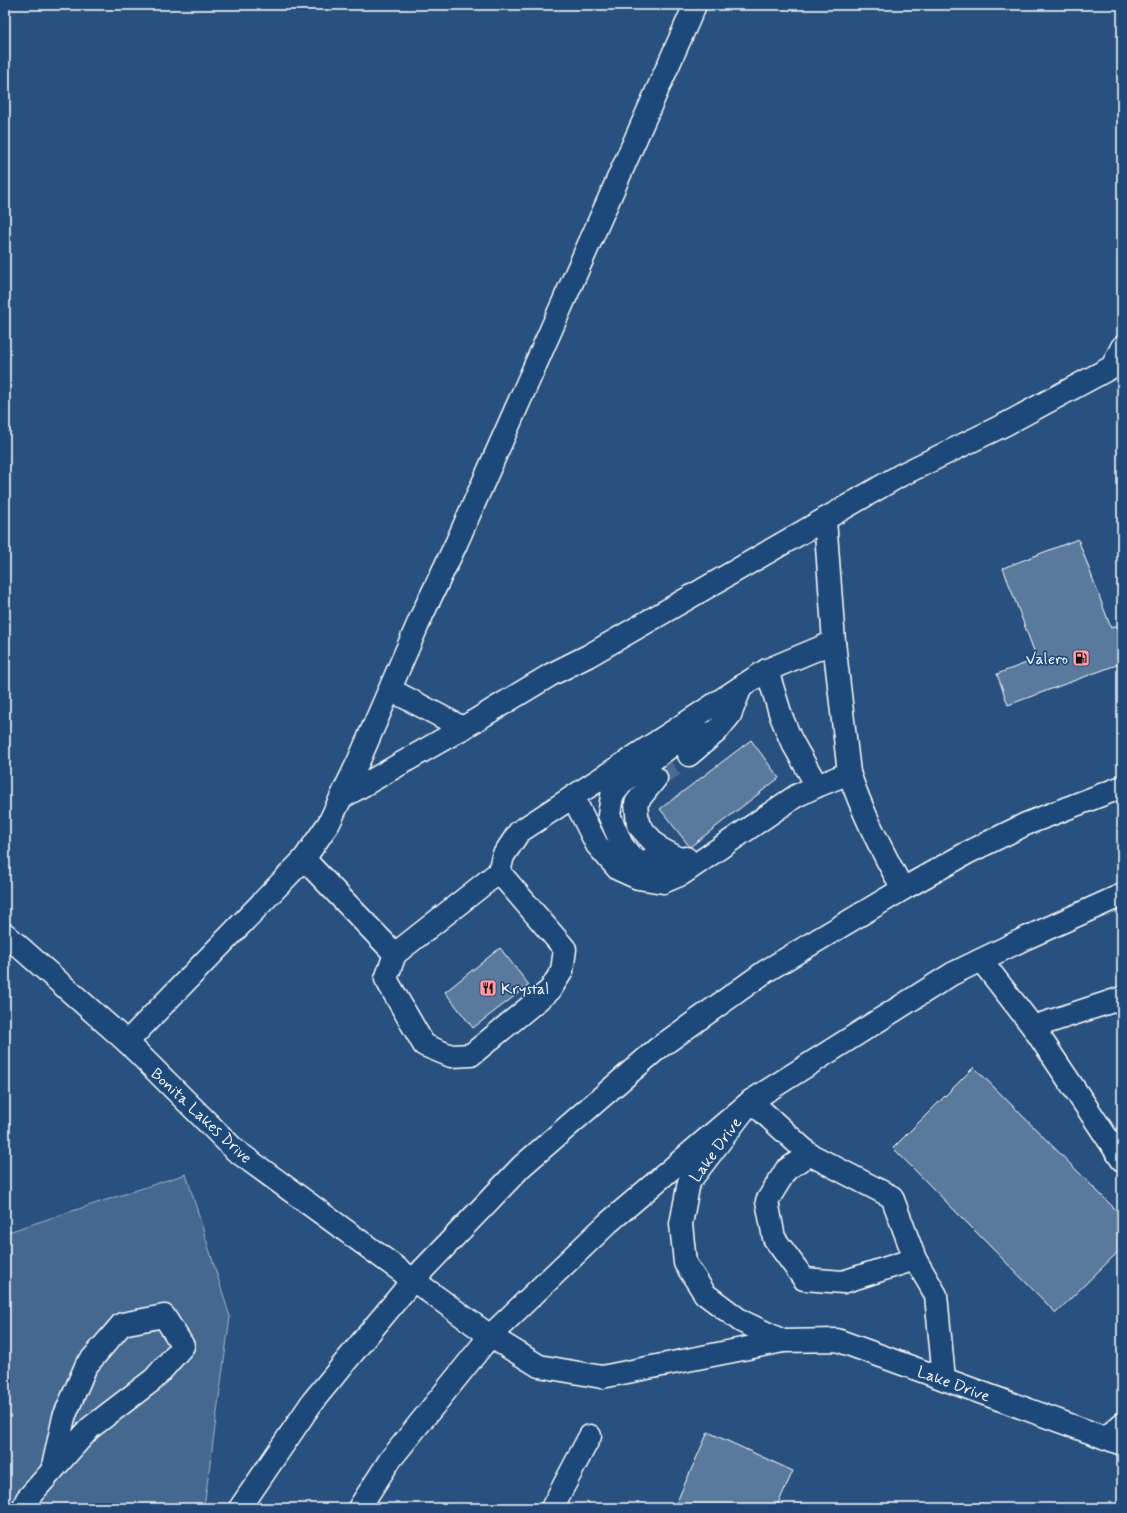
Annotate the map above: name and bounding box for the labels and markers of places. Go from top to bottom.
fuel station icon: Valero [1071,648,1091,668]
place label: Valero [1026,649,1068,670]
restaurant icon: Krystal [478,978,498,998]
place label: Krystal [501,979,549,1000]

